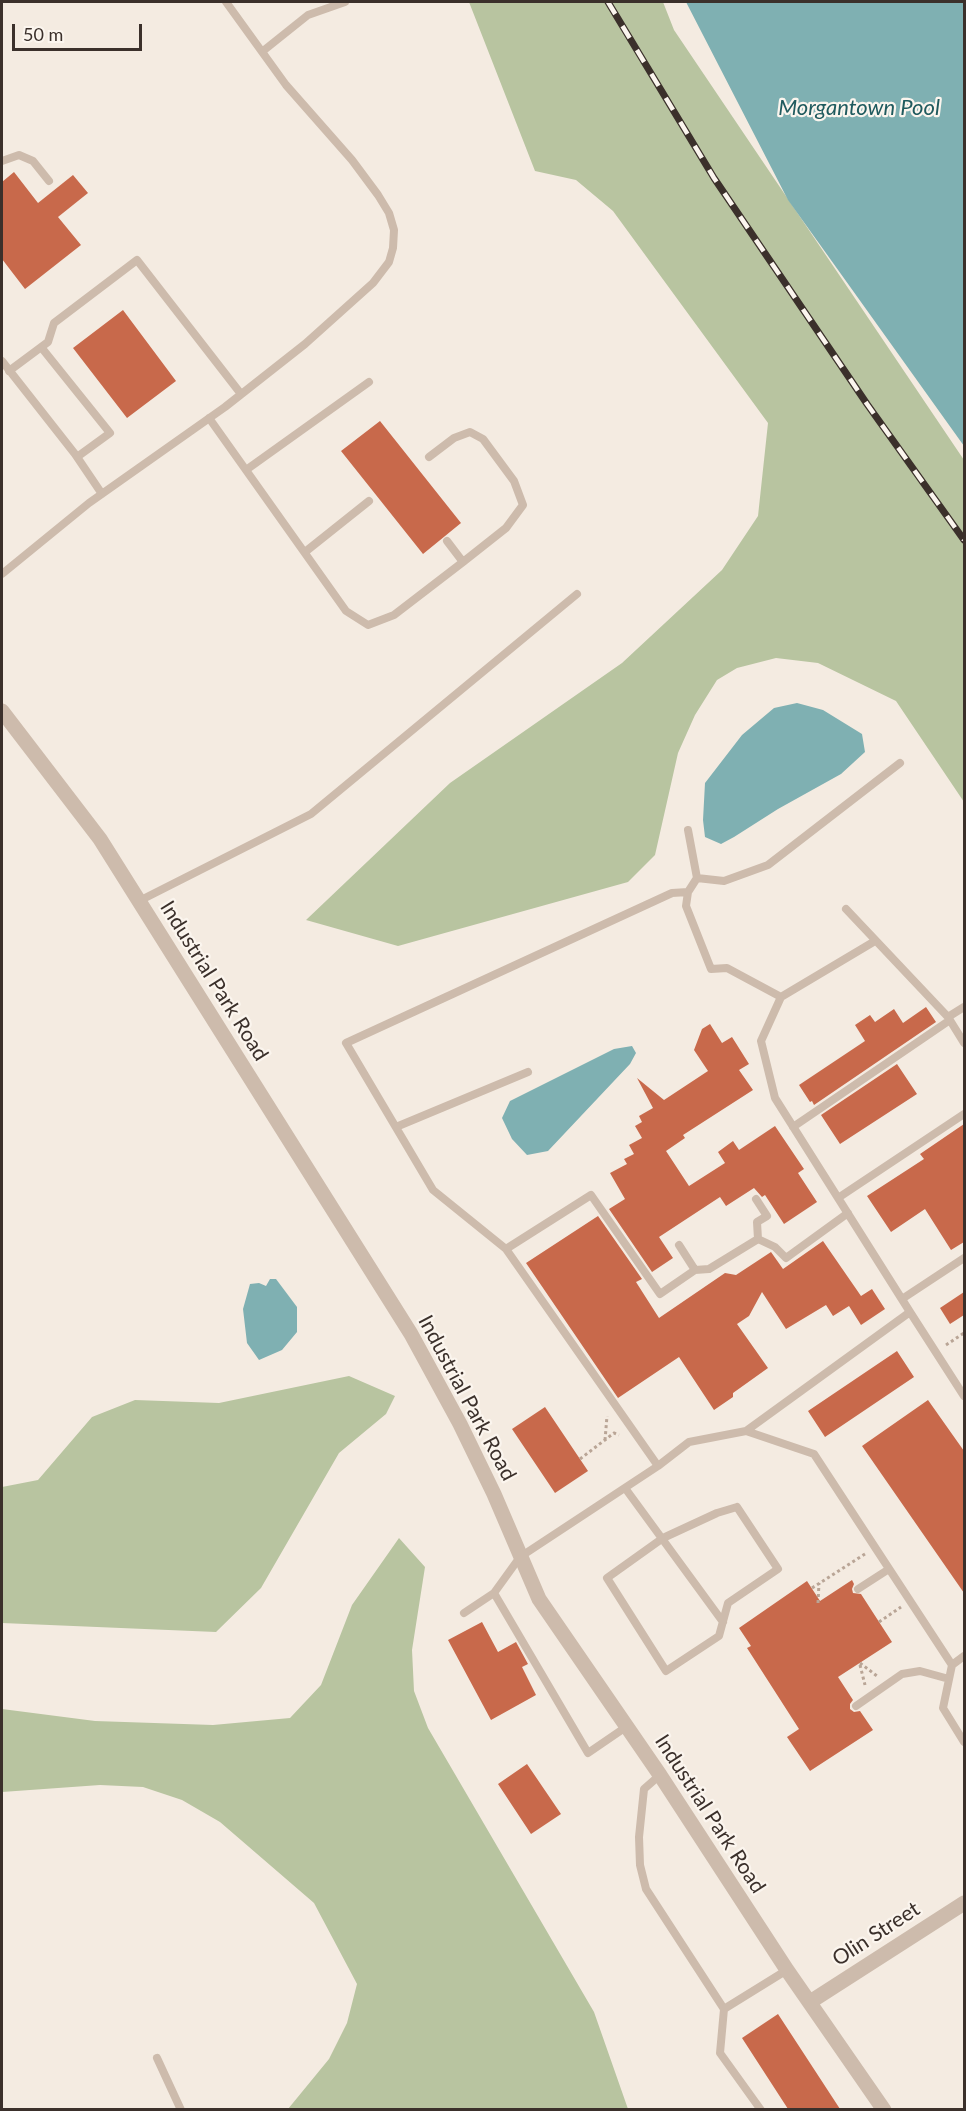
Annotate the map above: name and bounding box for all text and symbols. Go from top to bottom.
scale bar [15,12,146,50]
text: 50 m [23,23,63,45]
water label: Morgantown Pool [778,95,940,121]
street label: Industrial Park Road [155,896,273,1066]
street label: Industrial Park Road [413,1311,521,1485]
street label: Industrial Park Road [649,1730,771,1898]
street label: Olin Street [828,1896,924,1972]

